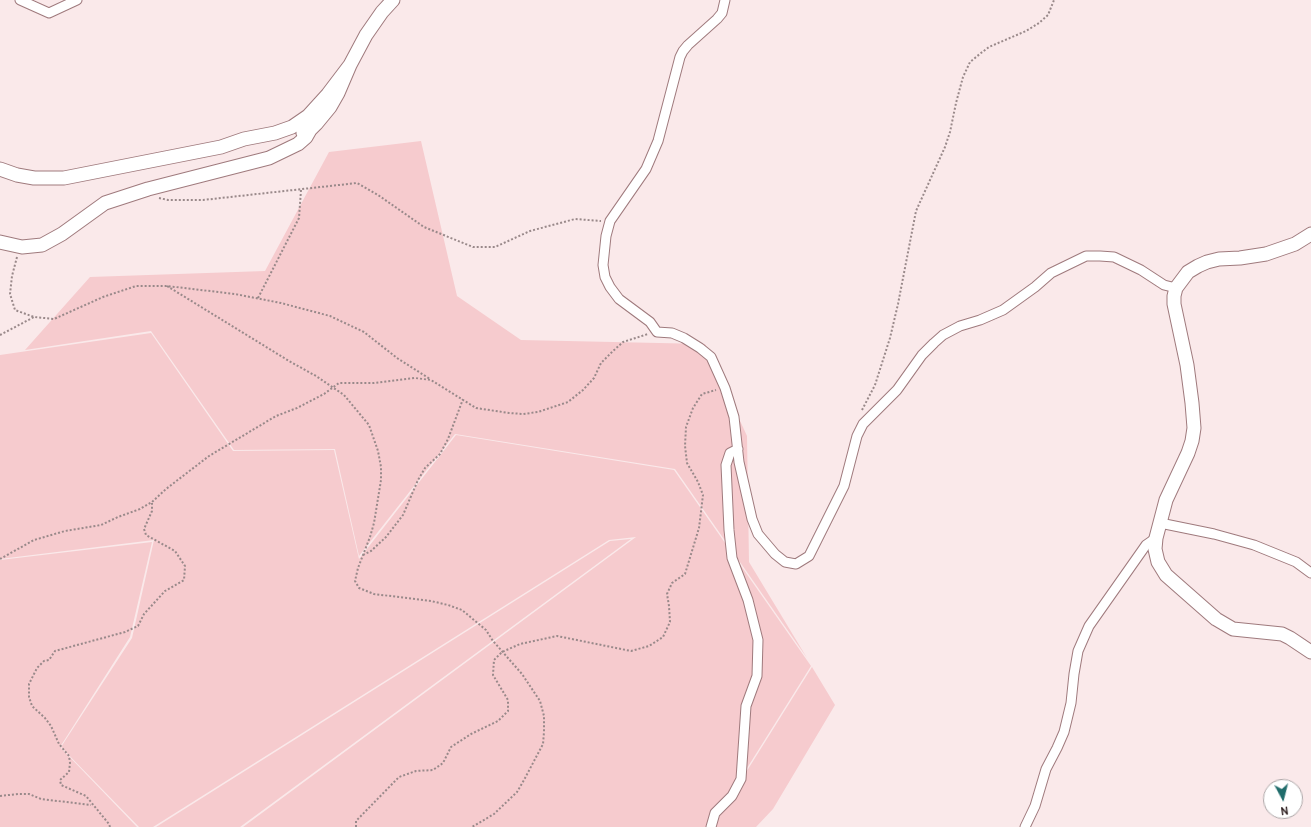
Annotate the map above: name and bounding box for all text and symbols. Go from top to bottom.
north arrow [1263,779,1303,819]
text: N [1280,802,1289,817]

